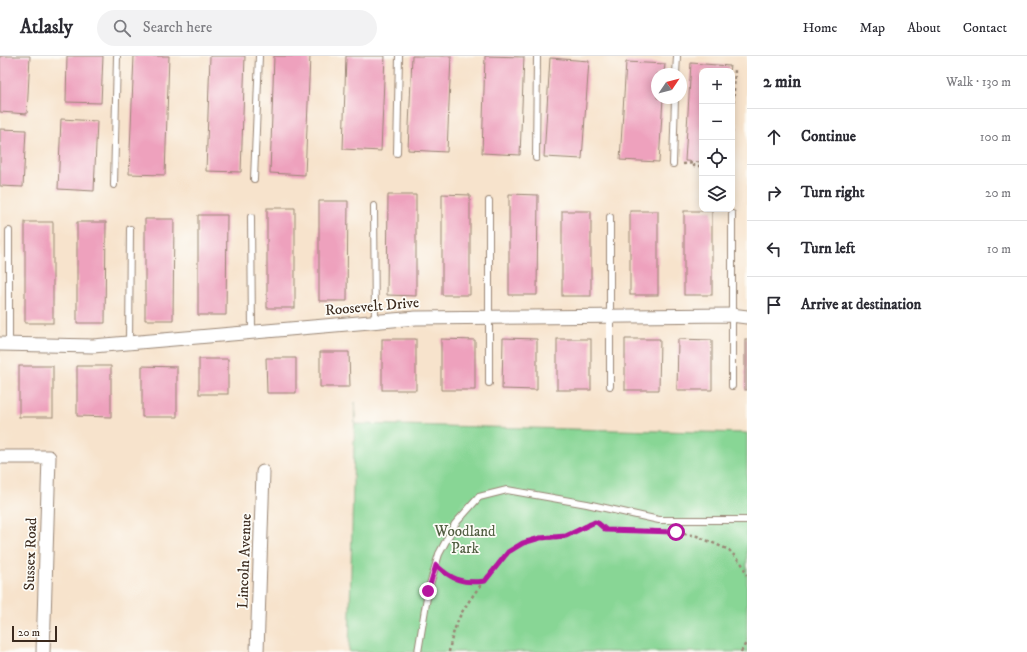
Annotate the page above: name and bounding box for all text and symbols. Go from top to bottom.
search box [97,10,377,46]
text: Atlasly [20,16,73,39]
icon: search [111,17,133,39]
text: Search here [143,18,212,37]
text: Home [803,19,837,37]
text: Map [859,19,885,37]
text: About [907,19,941,37]
text: Contact [963,19,1007,37]
north arrow [651,68,687,104]
map controls [699,68,735,212]
button: + [699,68,735,104]
text: 2 min [763,71,801,93]
text: Walk · 130 m [946,74,1011,90]
button: − [699,104,735,140]
icon: ahead [763,126,785,148]
text: Continue [801,127,856,146]
text: 100 m [980,129,1011,145]
button: locate [699,140,735,176]
button: layers [699,176,735,212]
icon: right [763,182,785,204]
text: Turn right [801,183,864,202]
text: 20 m [985,185,1011,201]
icon: left [763,238,785,260]
text: Turn left [801,239,855,258]
text: 10 m [987,241,1011,257]
street label: Roosevelt Drive [324,293,420,320]
icon: arrive [763,294,785,316]
text: Arrive at destination [801,295,921,314]
street label: Lincoln Avenue [233,513,256,609]
street label: Sussex Road [20,517,41,591]
park label: Woodland Park [433,522,496,558]
route start [667,523,685,541]
route end [419,582,437,600]
scale bar [12,624,57,643]
text: 20 m [18,626,40,640]

